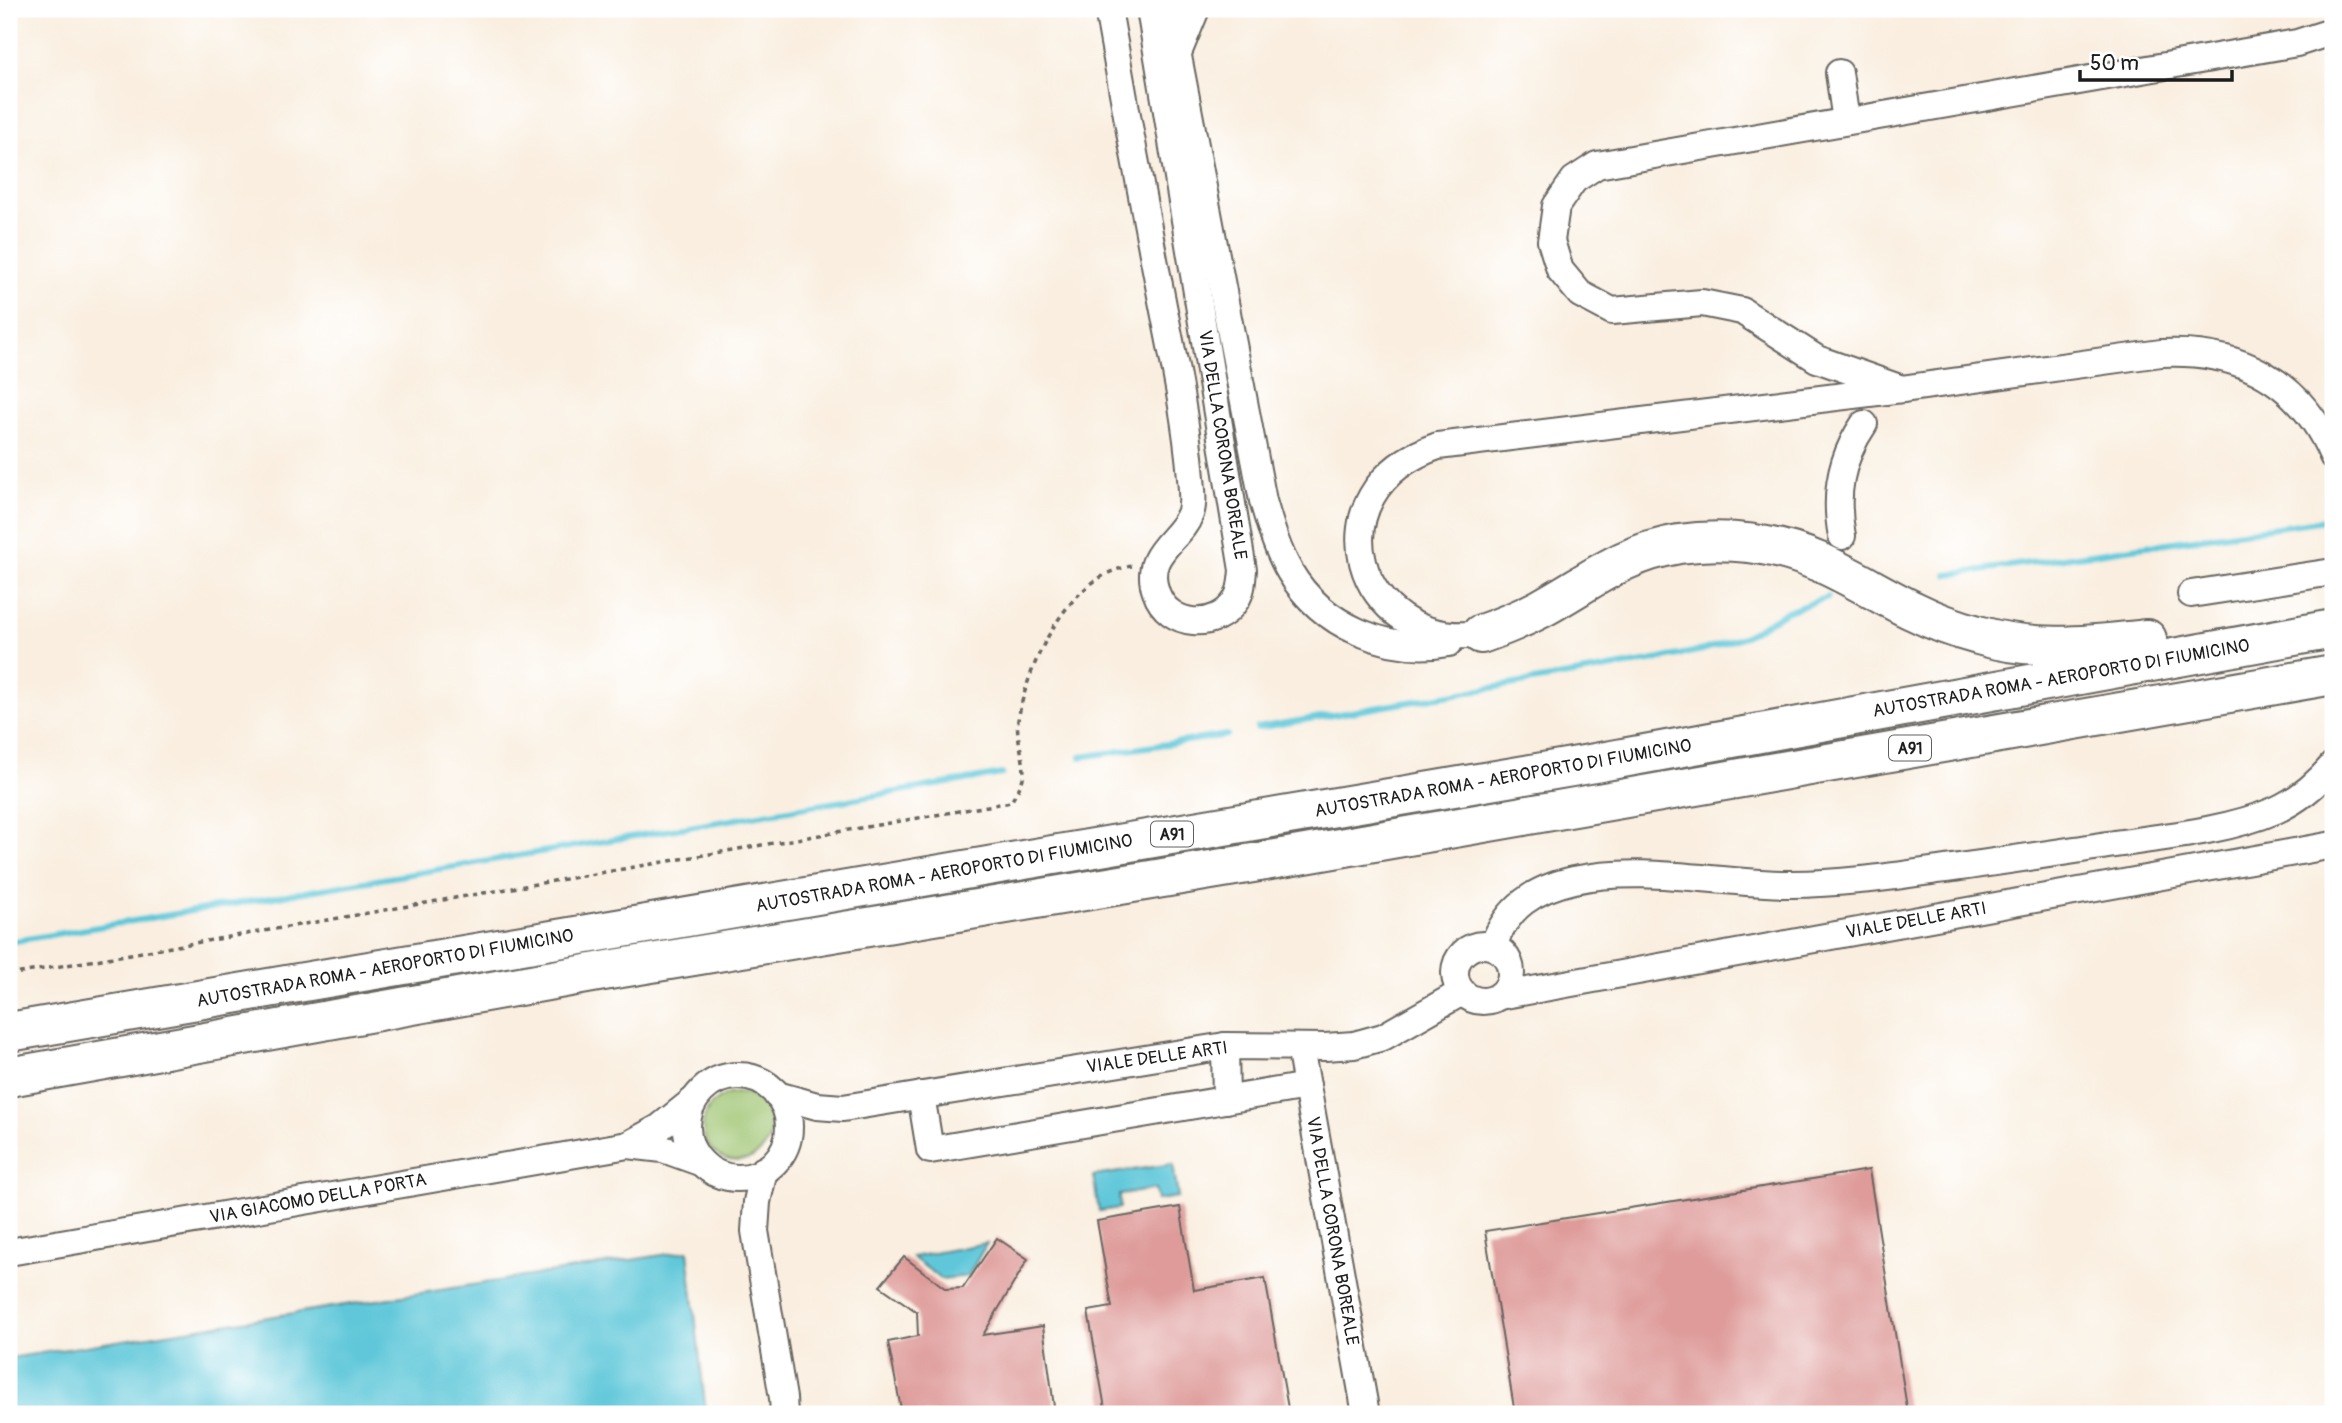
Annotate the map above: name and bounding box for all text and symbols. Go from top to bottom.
scale bar [2080,38,2232,82]
text: 50 m [2090,50,2139,77]
street label: VIA DELLA CORONA BOREALE [1193,329,1252,561]
street label: AUTOSTRADA ROMA - AEROPORTO DI FIUMICINO [1871,634,2251,723]
street label: AUTOSTRADA ROMA - AEROPORTO DI FIUMICINO [1313,734,1693,823]
road number: A91 [1889,736,1931,761]
road number: A91 [1151,821,1193,846]
street label: AUTOSTRADA ROMA - AEROPORTO DI FIUMICINO [754,829,1134,918]
street label: VIALE DELLE ARTI [1844,897,1988,944]
street label: AUTOSTRADA ROMA - AEROPORTO DI FIUMICINO [195,924,575,1013]
street label: VIALE DELLE ARTI [1085,1036,1229,1079]
street label: VIA DELLA CORONA BOREALE [1301,1115,1364,1347]
street label: VIA GIACOMO DELLA PORTA [208,1168,429,1229]

